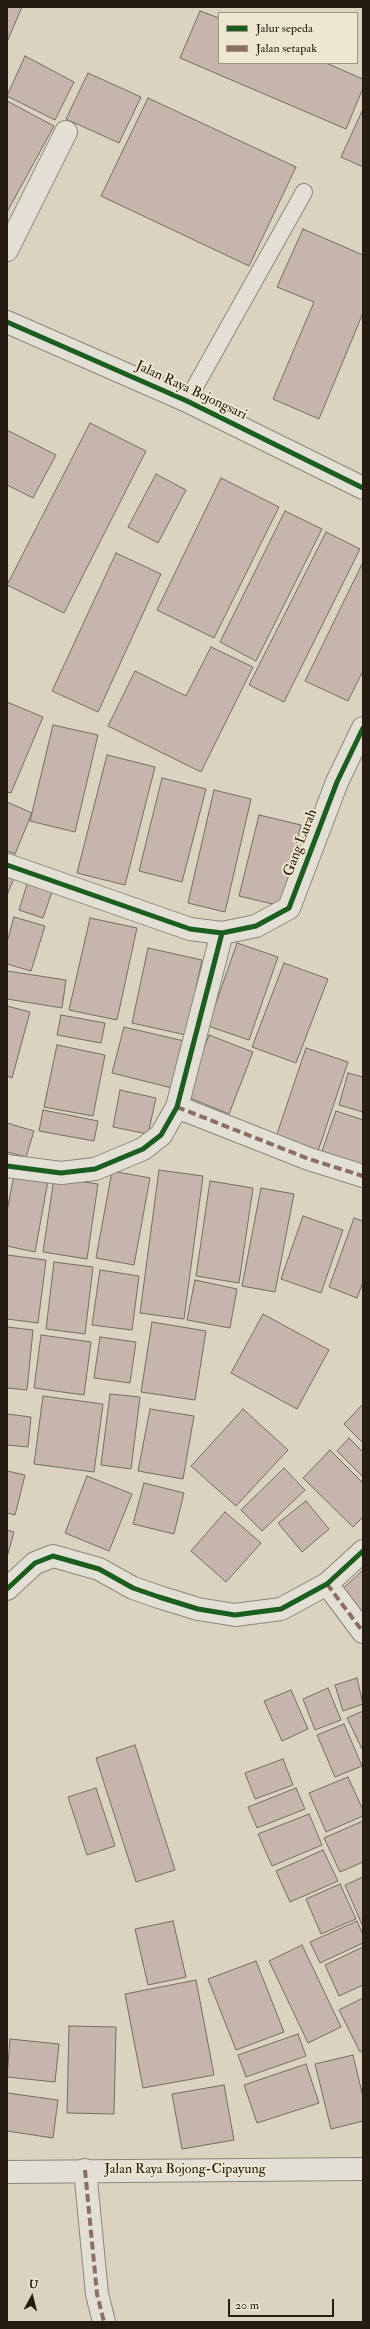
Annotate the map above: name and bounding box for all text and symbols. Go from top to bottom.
legend [218,12,358,64]
text: Jalur sepeda [256,21,313,36]
text: Jalan setapak [256,41,317,56]
street label: Jalan Raya Bojongsari [133,358,249,424]
street label: Gang Lurah [281,807,321,879]
street label: Jalan Raya Bojong-Cipayung [104,2162,266,2178]
north arrow [12,2277,52,2317]
text: U [28,2278,39,2292]
scale bar [230,2291,336,2317]
text: 20 m [235,2298,259,2313]

